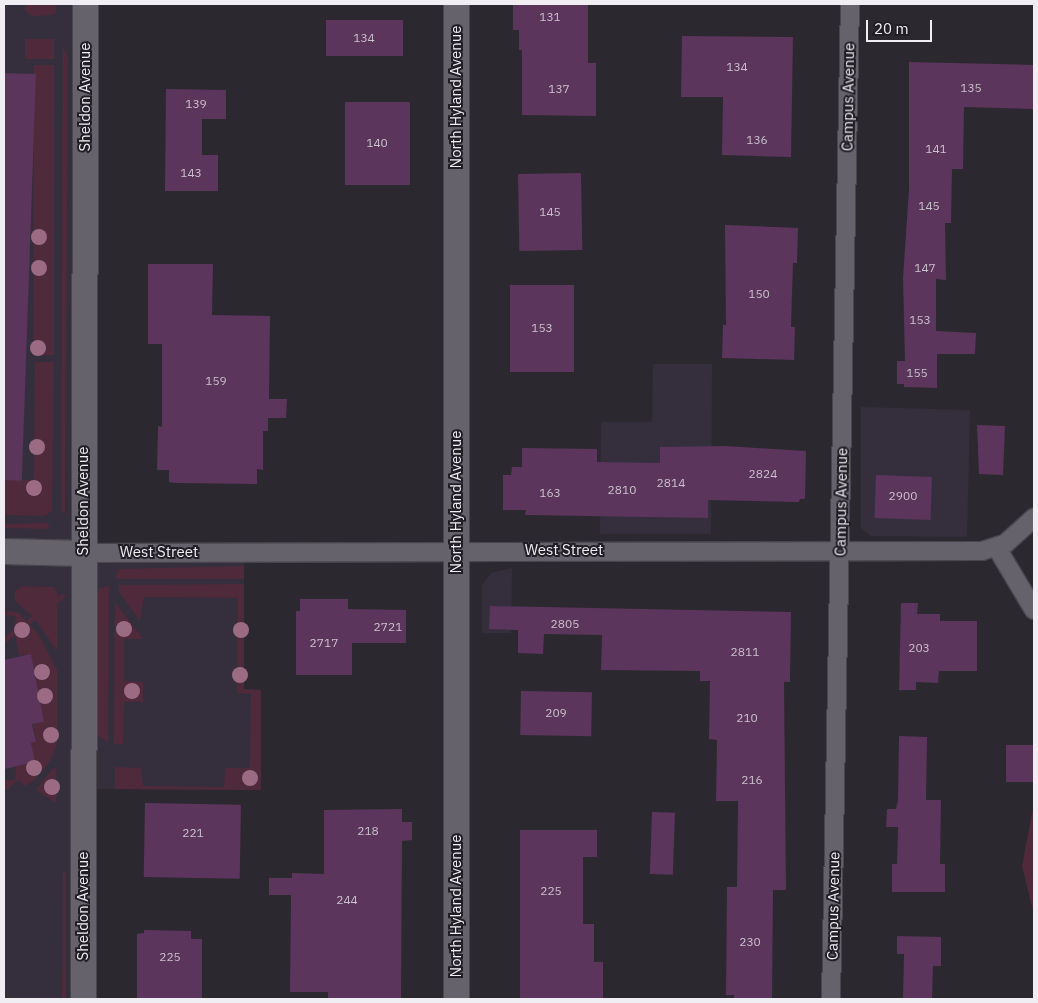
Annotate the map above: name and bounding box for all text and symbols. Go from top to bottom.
house number: 131 [539,10,561,24]
scale bar [868,10,934,42]
text: 20 m [874,19,909,38]
street label: North Hyland Avenue [447,26,465,168]
house number: 134 [353,31,375,45]
street label: Sheldon Avenue [76,43,94,151]
street label: Campus Avenue [838,43,858,151]
house number: 134 [726,60,748,74]
house number: 135 [960,81,982,95]
house number: 137 [548,82,570,96]
house number: 139 [185,97,207,111]
house number: 136 [746,133,768,147]
house number: 140 [366,136,388,150]
house number: 141 [925,142,947,156]
house number: 143 [180,166,202,180]
house number: 145 [918,199,940,213]
house number: 145 [539,205,561,219]
house number: 147 [914,261,936,275]
house number: 150 [748,287,770,301]
house number: 153 [909,313,931,327]
house number: 153 [531,321,553,335]
house number: 155 [906,366,928,380]
house number: 159 [205,374,227,388]
street label: North Hyland Avenue [447,431,465,573]
street label: Sheldon Avenue [74,447,92,555]
street label: Campus Avenue [831,448,851,556]
house number: 2824 [749,467,777,481]
house number: 2814 [657,476,685,490]
house number: 2810 [608,483,636,497]
house number: 163 [539,486,561,500]
house number: 2900 [889,489,917,503]
street label: West Street [525,541,603,559]
street label: West Street [120,543,198,561]
house number: 2805 [551,617,579,631]
house number: 2721 [374,620,402,634]
house number: 2717 [310,636,338,650]
house number: 203 [908,641,930,655]
house number: 2811 [731,645,759,659]
house number: 209 [545,706,567,720]
house number: 210 [736,711,758,725]
house number: 216 [741,773,763,787]
house number: 218 [357,824,379,838]
house number: 221 [182,826,204,840]
street label: North Hyland Avenue [447,835,465,977]
street label: Sheldon Avenue [74,852,92,960]
street label: Campus Avenue [823,852,843,960]
house number: 225 [540,884,562,898]
house number: 244 [336,893,358,907]
house number: 230 [739,935,761,949]
house number: 225 [159,950,181,964]

